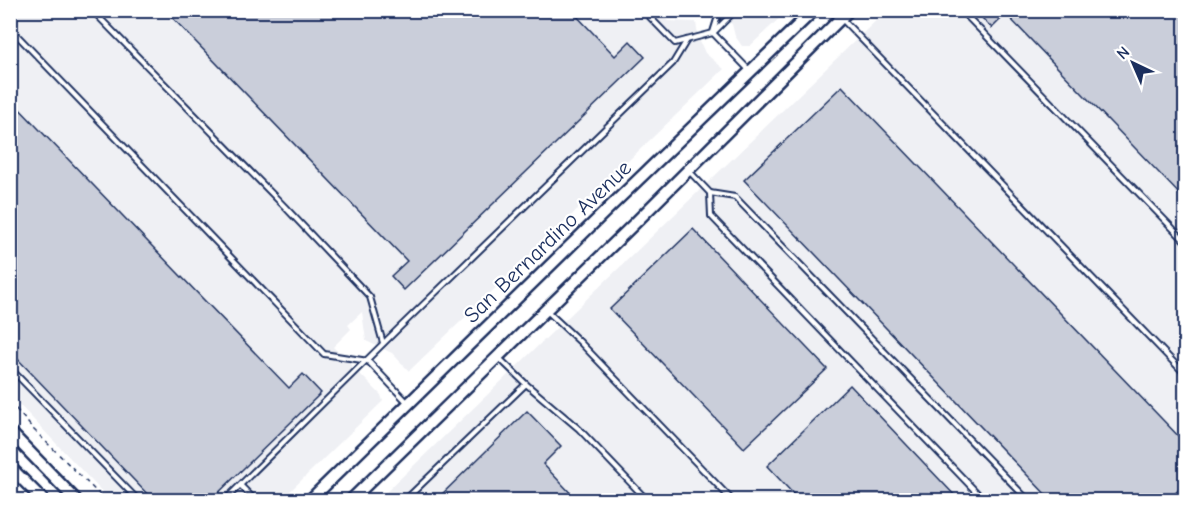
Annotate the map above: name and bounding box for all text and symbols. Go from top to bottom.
north arrow [1103,33,1163,93]
text: N [1113,43,1133,63]
street label: San Bernardino Avenue [459,155,637,328]

